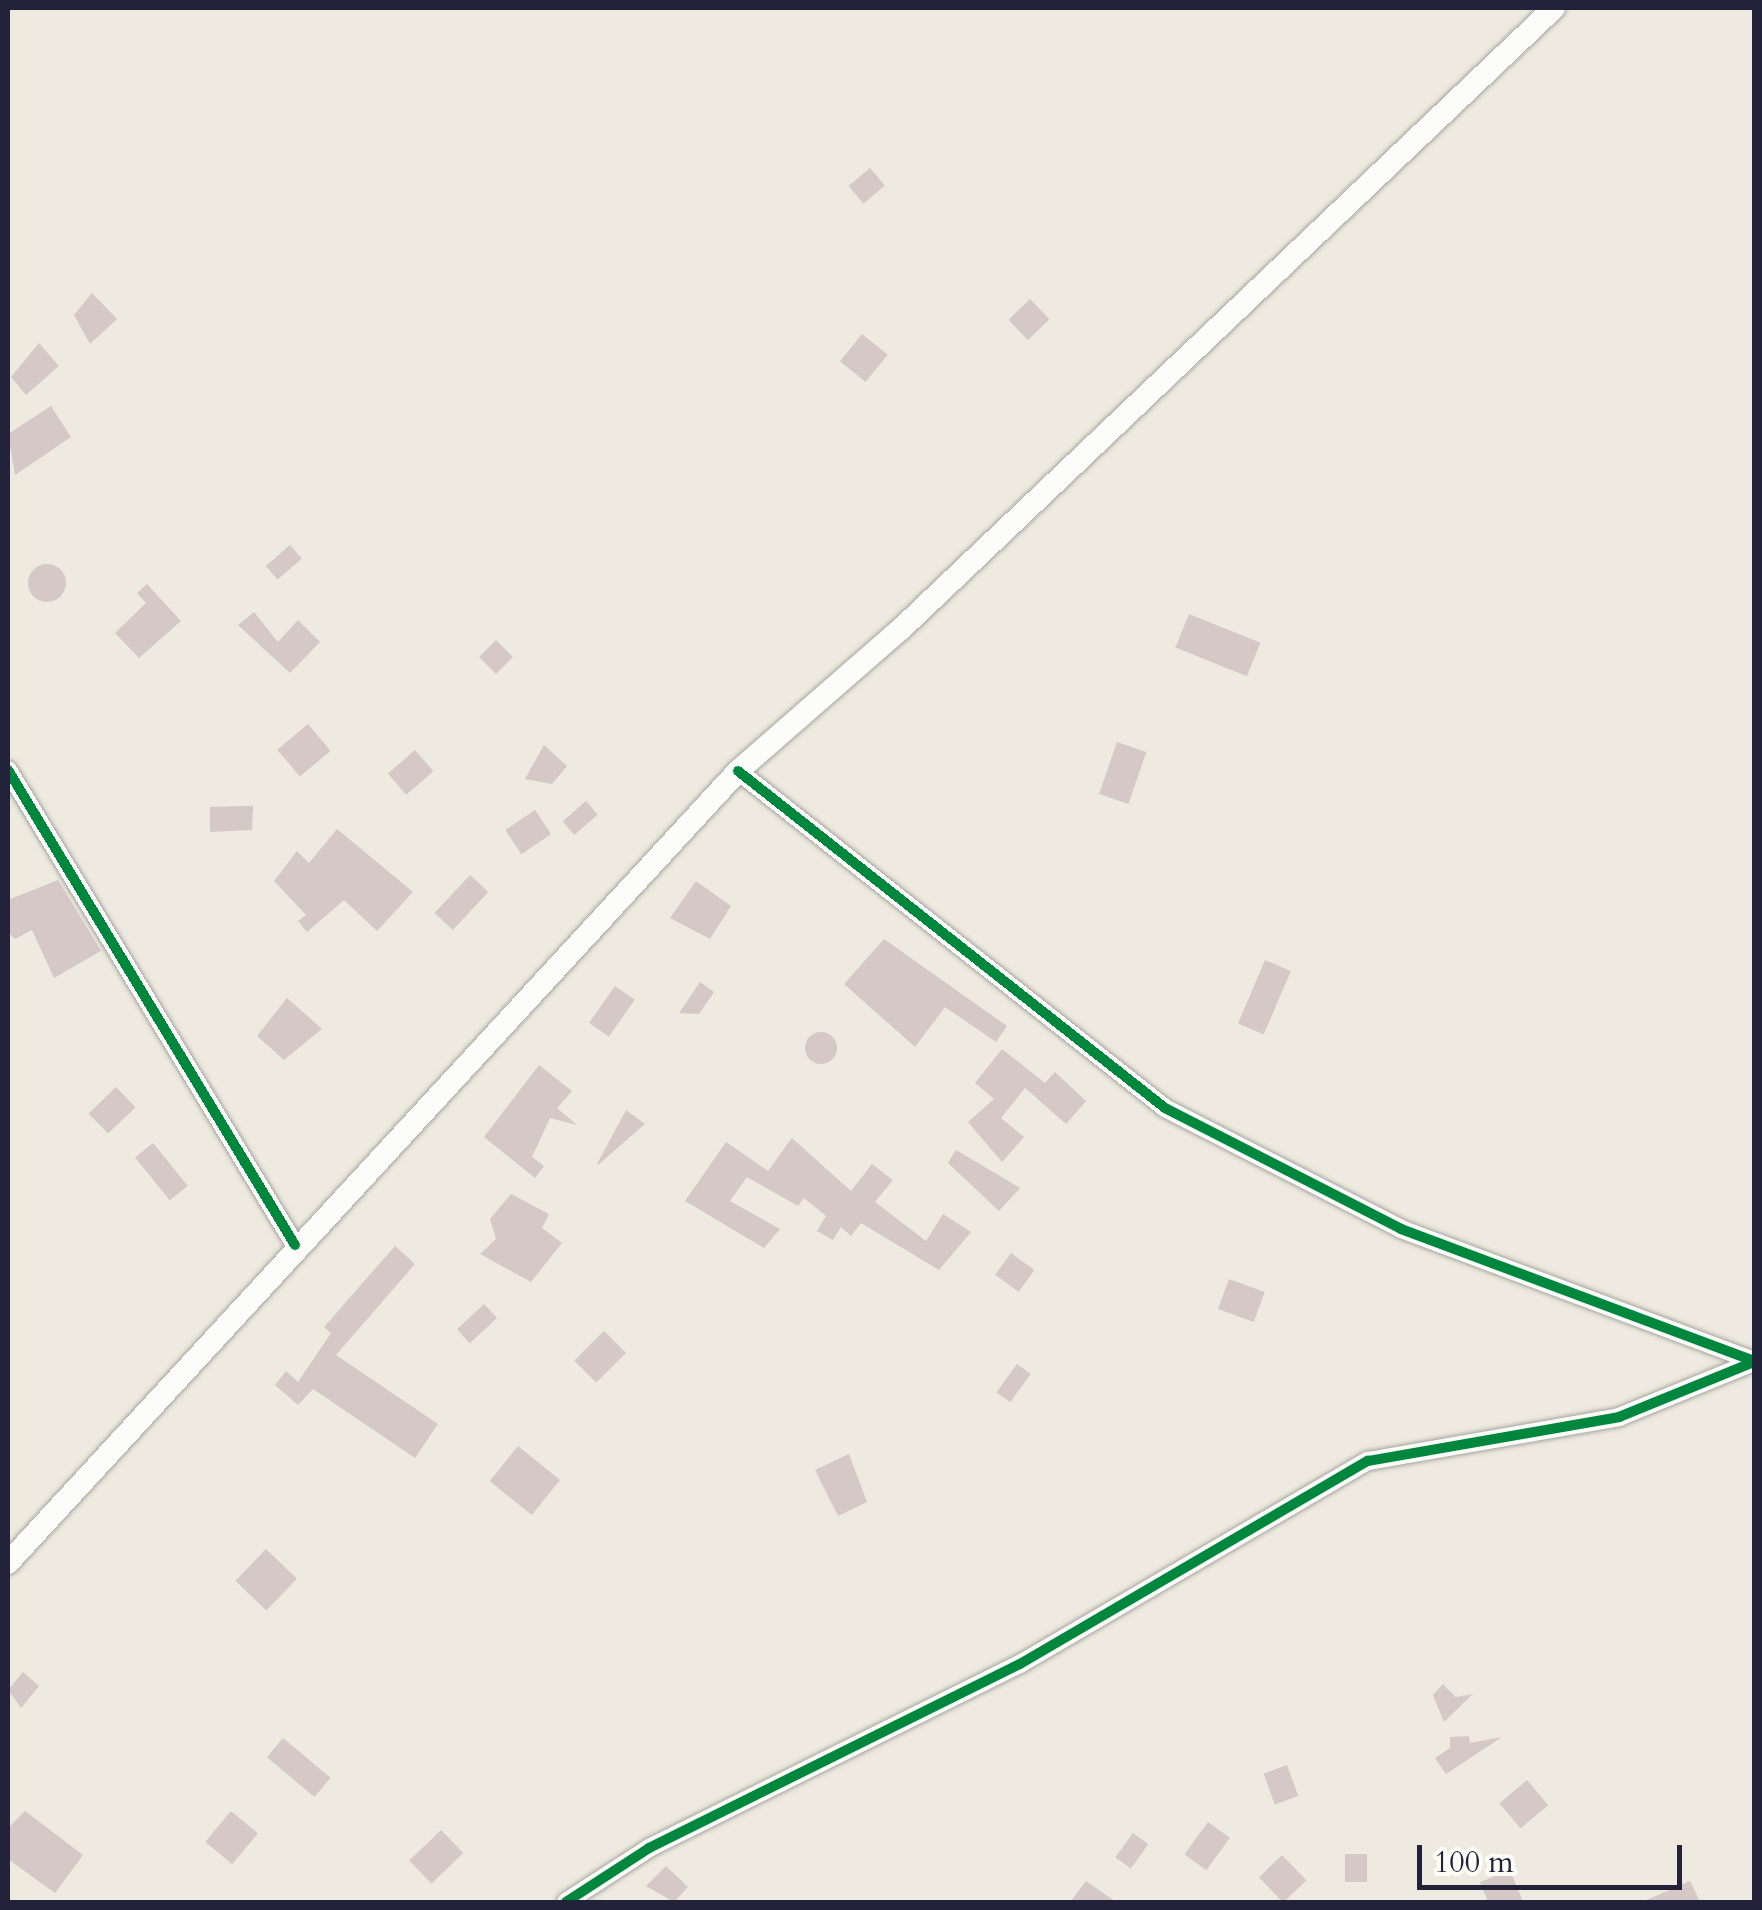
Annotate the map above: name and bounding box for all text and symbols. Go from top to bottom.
scale bar [1422,1825,1687,1887]
text: 100 m [1434,1842,1514,1883]

